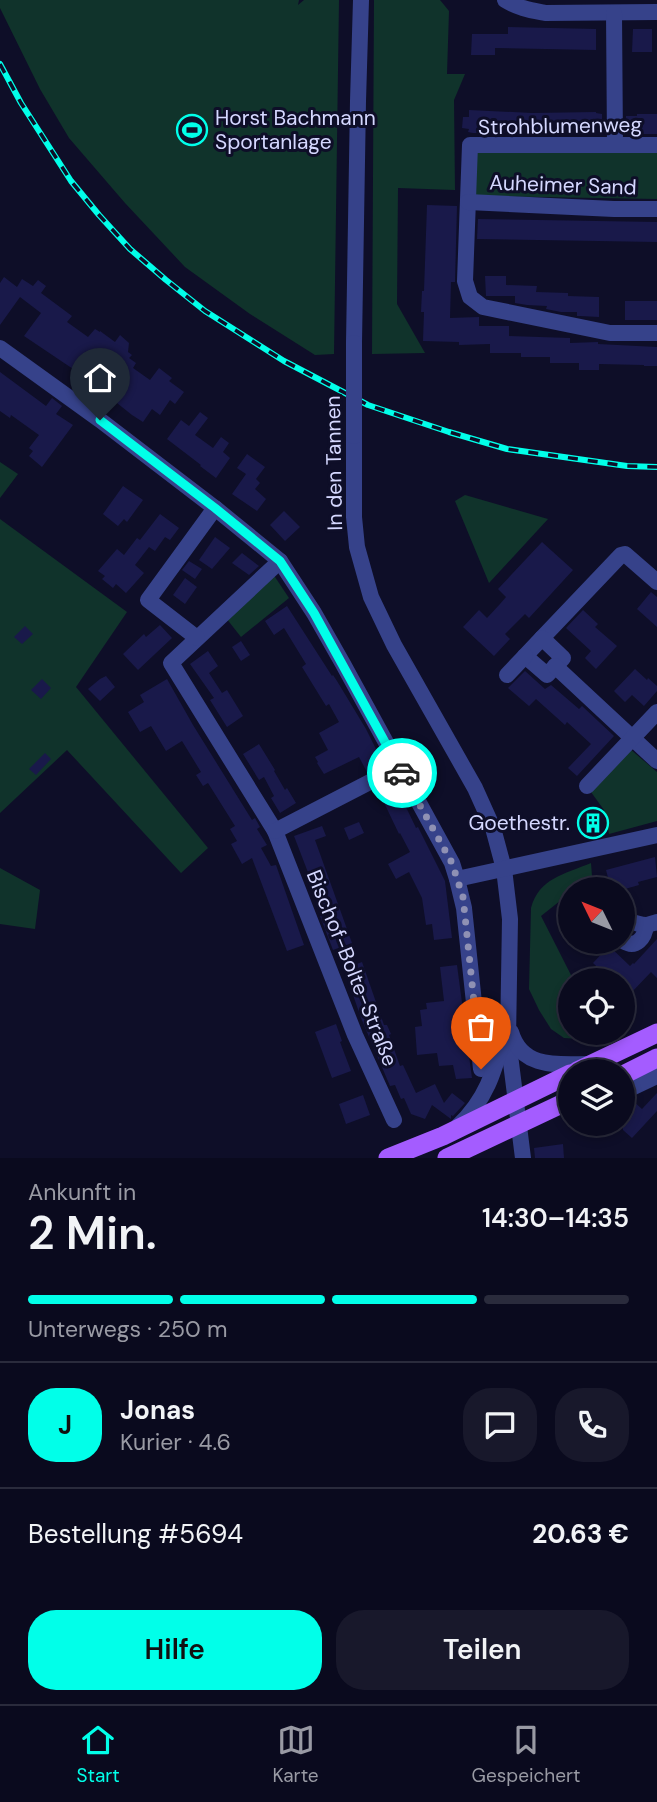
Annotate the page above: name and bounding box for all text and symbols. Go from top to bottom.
place label: Horst Bachmann Sportanlage [215,104,376,156]
street label: Strohblumenweg [478,111,643,141]
sports icon: Horst Bachmann Sportanlage [175,113,209,147]
street label: Auheimer Sand [489,168,637,202]
pin [70,348,130,420]
icon: home [81,359,119,397]
street label: In den Tannen [319,395,349,531]
courier [367,738,437,808]
icon: car [383,754,421,792]
building icon: Goethestr. [576,806,610,840]
place label: Goethestr. [468,809,570,837]
street label: Bischof-Bolte-Straße [300,866,404,1070]
north arrow [558,877,635,954]
map controls [558,877,635,1136]
button: locate [558,968,635,1045]
pin [451,997,511,1069]
icon: bag [462,1008,500,1046]
button: layers [558,1059,635,1136]
text: Ankunft in [28,1177,136,1207]
text: 14:30–14:35 [482,1201,629,1235]
text: 2 Min. [28,1203,157,1263]
text: Unterwegs · 250 m [28,1314,227,1344]
button: chat [463,1388,537,1462]
button: phone [555,1388,629,1462]
text: Jonas [120,1393,195,1427]
text: J [58,1408,72,1442]
text: Kurier · 4.6 [120,1427,231,1457]
text: Bestellung #5694 [28,1517,243,1551]
text: 20.63 € [532,1517,629,1551]
button: Hilfe [28,1610,322,1690]
button: Teilen [336,1610,629,1690]
tab: Start [76,1721,120,1788]
tab: Karte [273,1721,319,1788]
tab: Gespeichert [472,1721,581,1788]

